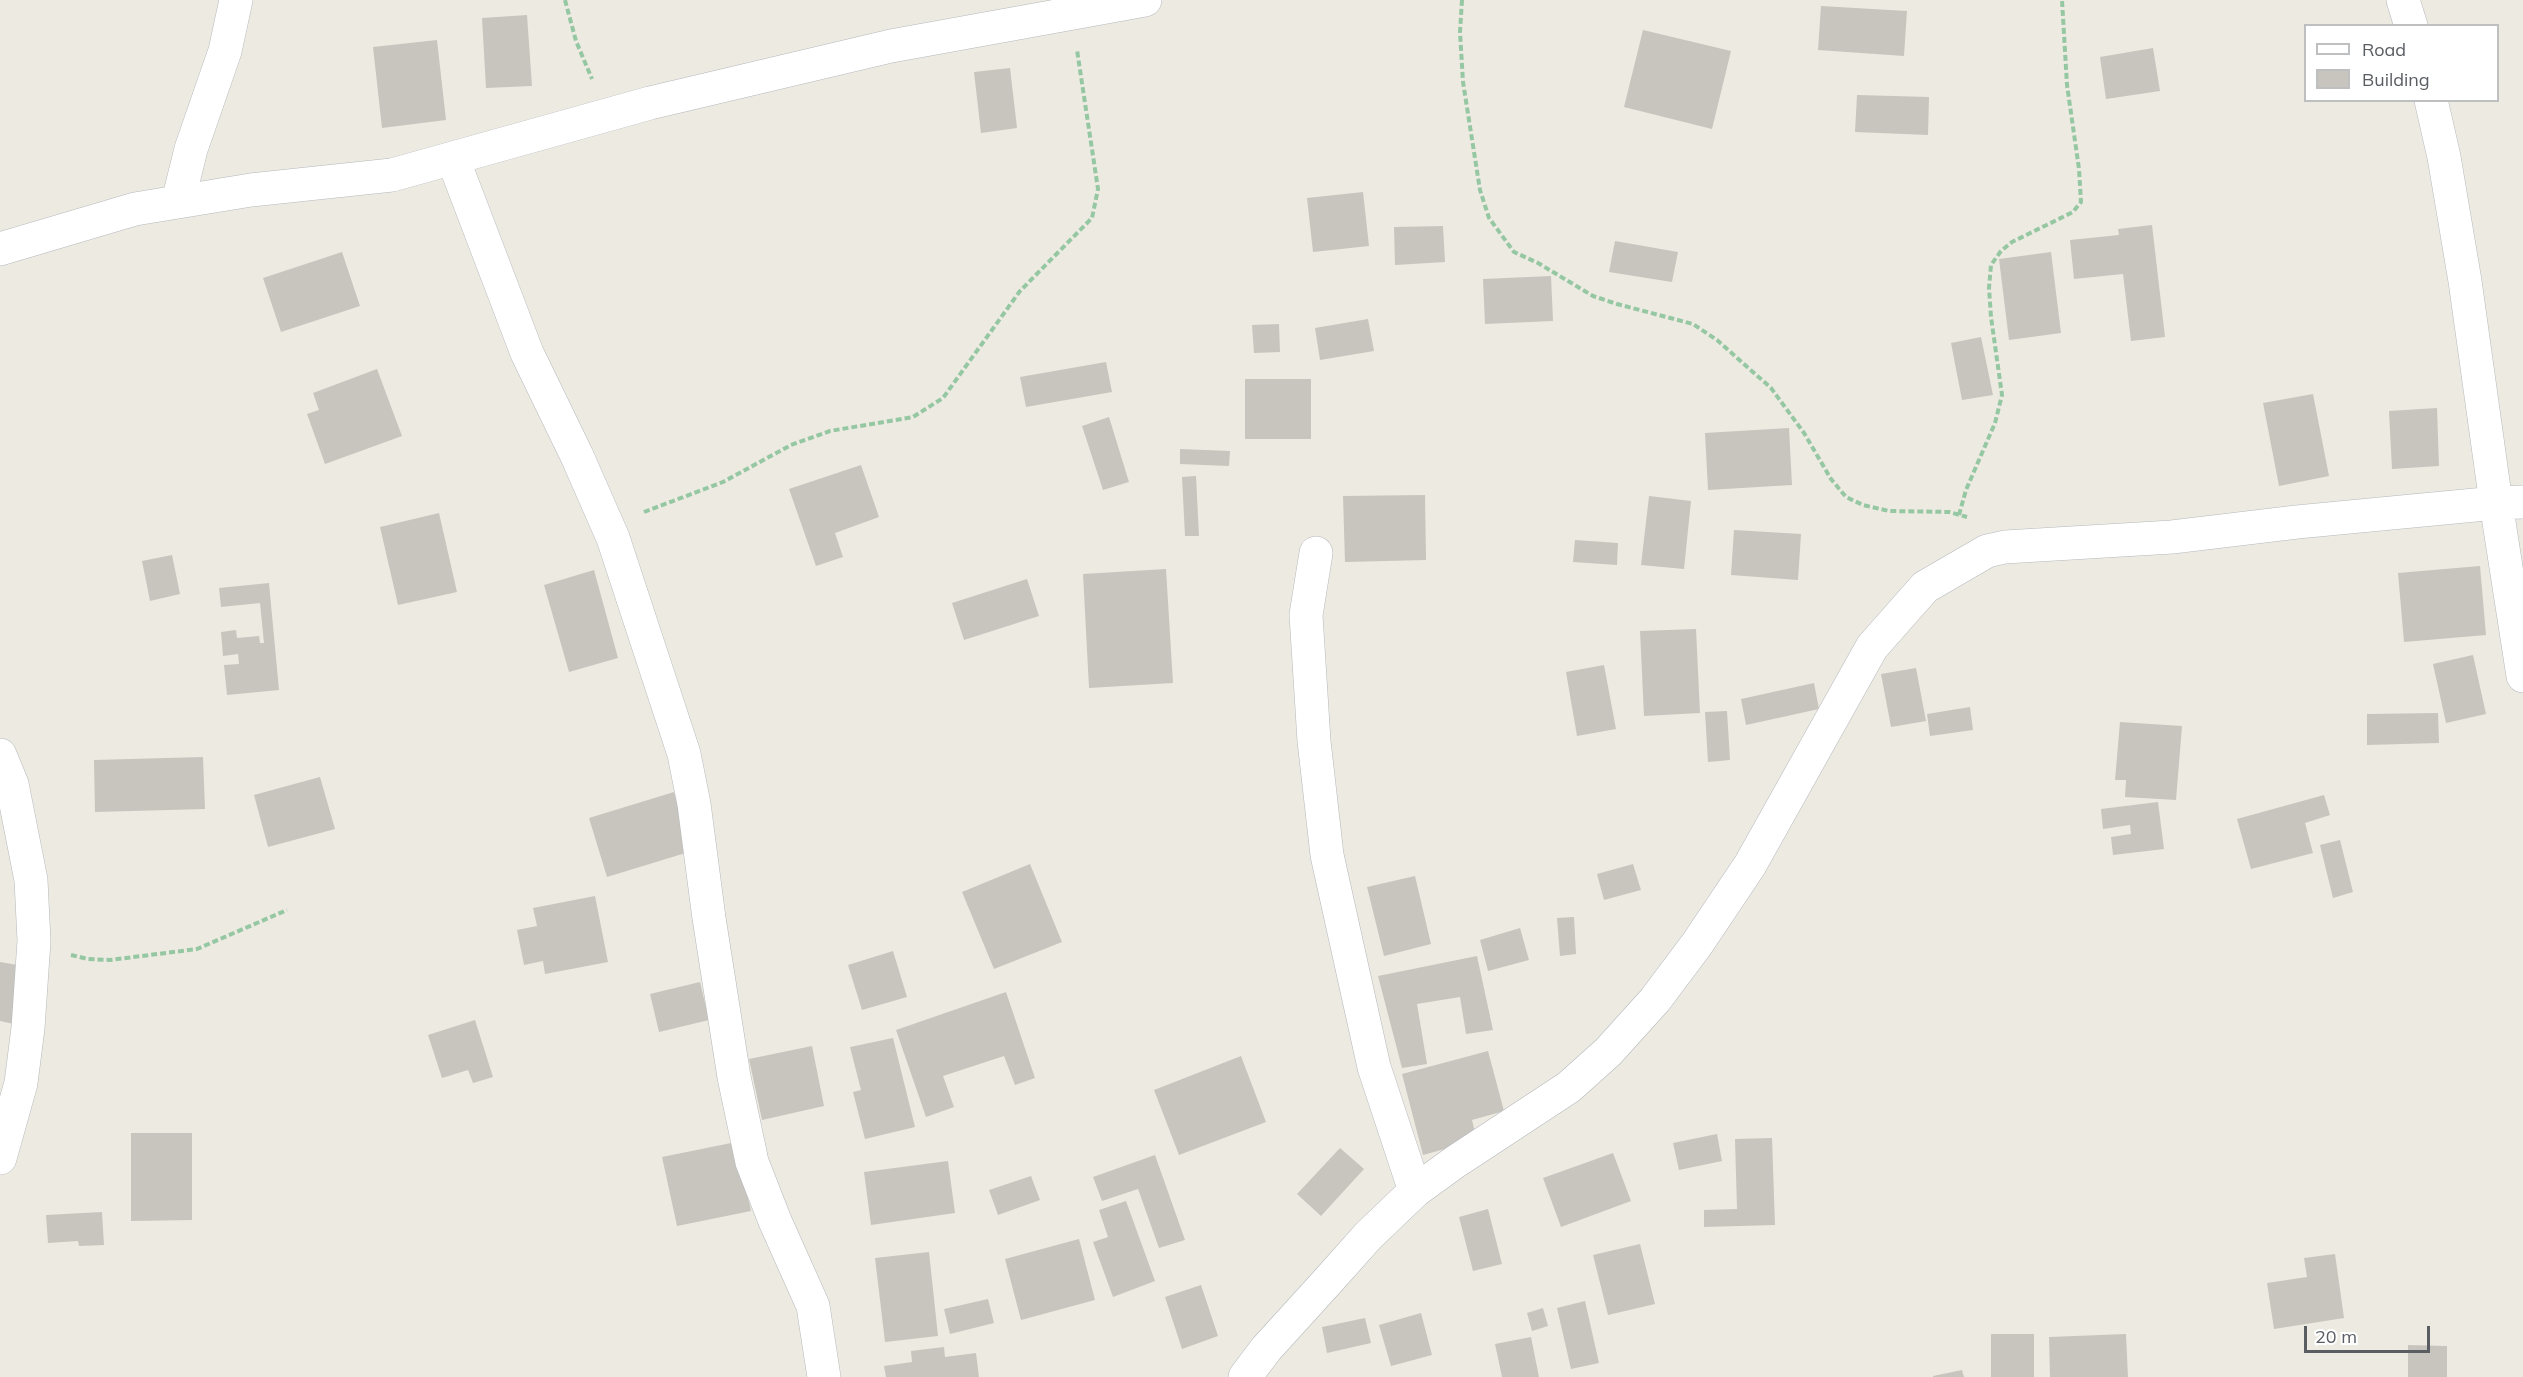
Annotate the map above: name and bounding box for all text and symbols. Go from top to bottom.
legend [2304,24,2499,102]
text: Road [2362,38,2406,61]
text: Building [2362,68,2430,91]
scale bar [2307,1314,2433,1352]
text: 20 m [2315,1325,2357,1348]

